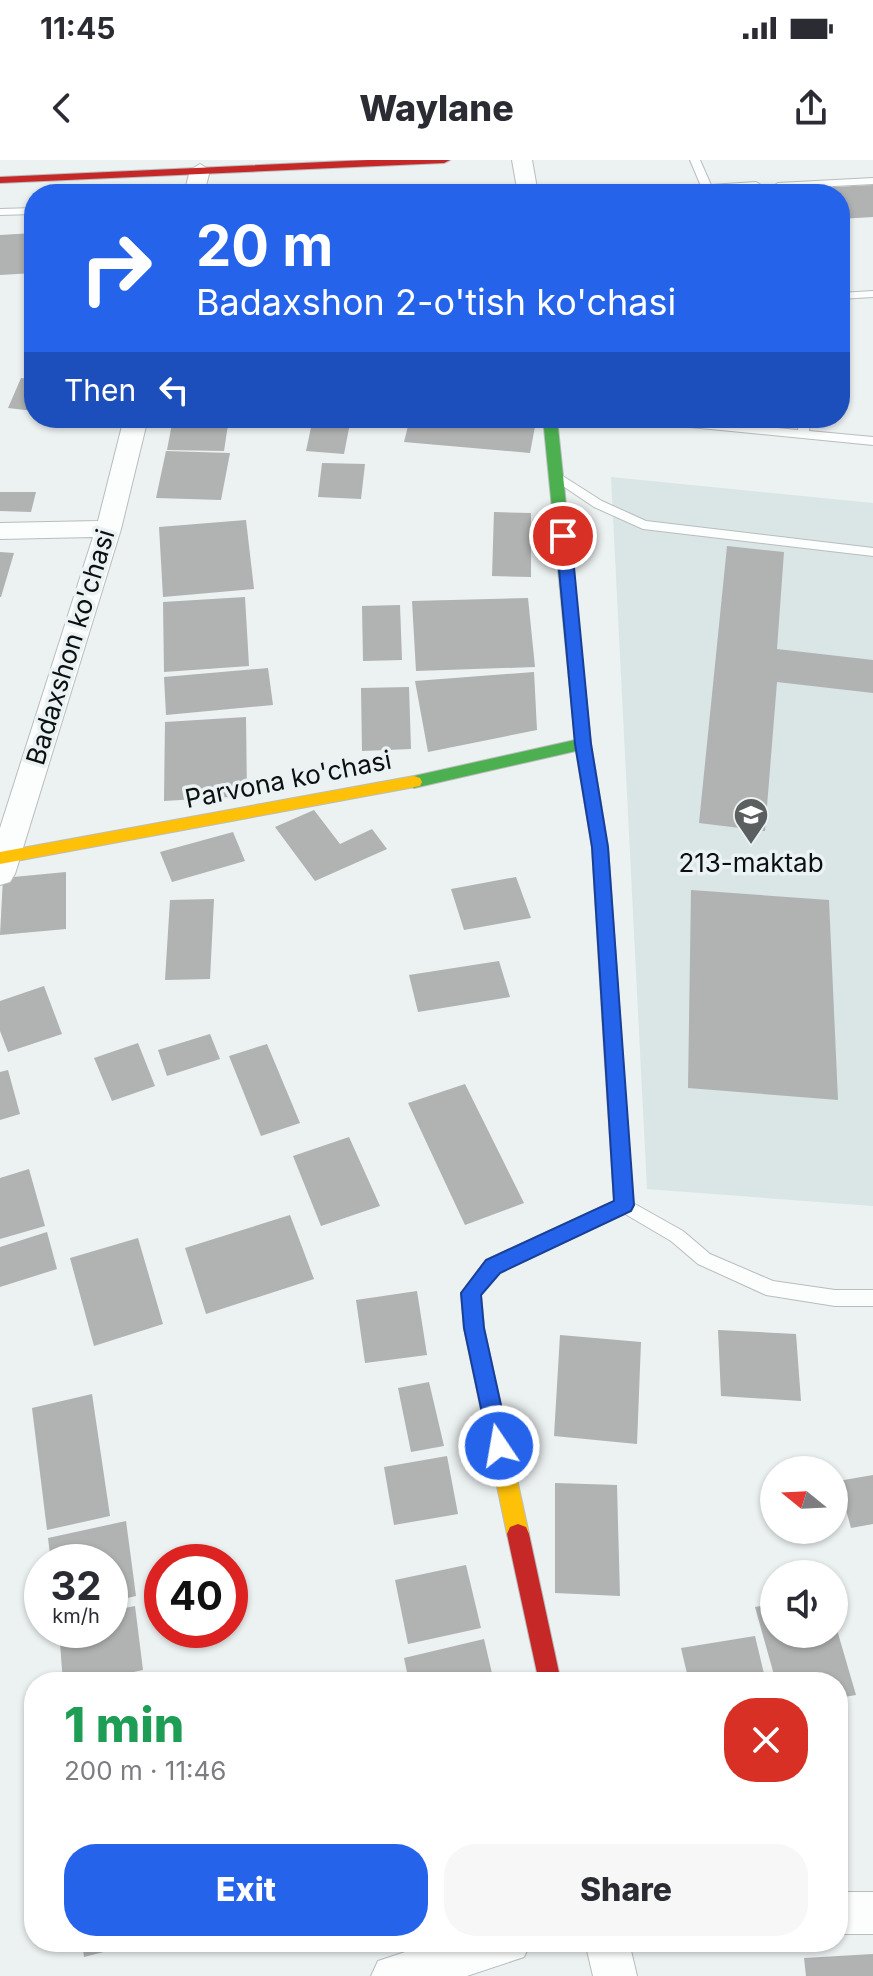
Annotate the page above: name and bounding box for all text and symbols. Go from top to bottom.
text: 11:45 [40,10,115,46]
icon: back [40,86,84,130]
text: Waylane [359,86,514,130]
icon: share [789,86,833,130]
text: 20 m [196,212,333,280]
icon: right [64,216,168,320]
text: Badaxshon 2-o'tish ko'chasi [196,280,676,324]
icon: left [152,368,196,412]
text: Then [64,372,136,408]
pin [529,502,597,570]
icon: arrive [541,514,585,558]
street label: Badaxshon ko'chasi [19,525,121,769]
street label: Parvona ko'chasi [182,744,394,814]
school or university icon: 213-maktab [732,796,770,846]
place label: 213-maktab [678,847,824,878]
position arrow [457,1404,541,1488]
north arrow [760,1456,848,1544]
map controls [760,1456,848,1648]
speed limit sign: 40 [144,1544,248,1648]
button: sound [760,1560,848,1648]
text: 32 [50,1561,102,1610]
text: km/h [52,1604,100,1628]
text: 1 min [64,1695,184,1754]
button: close [724,1698,808,1782]
text: 200 m · 11:46 [64,1755,226,1786]
button: Exit [64,1844,428,1936]
button: Share [444,1844,808,1936]

